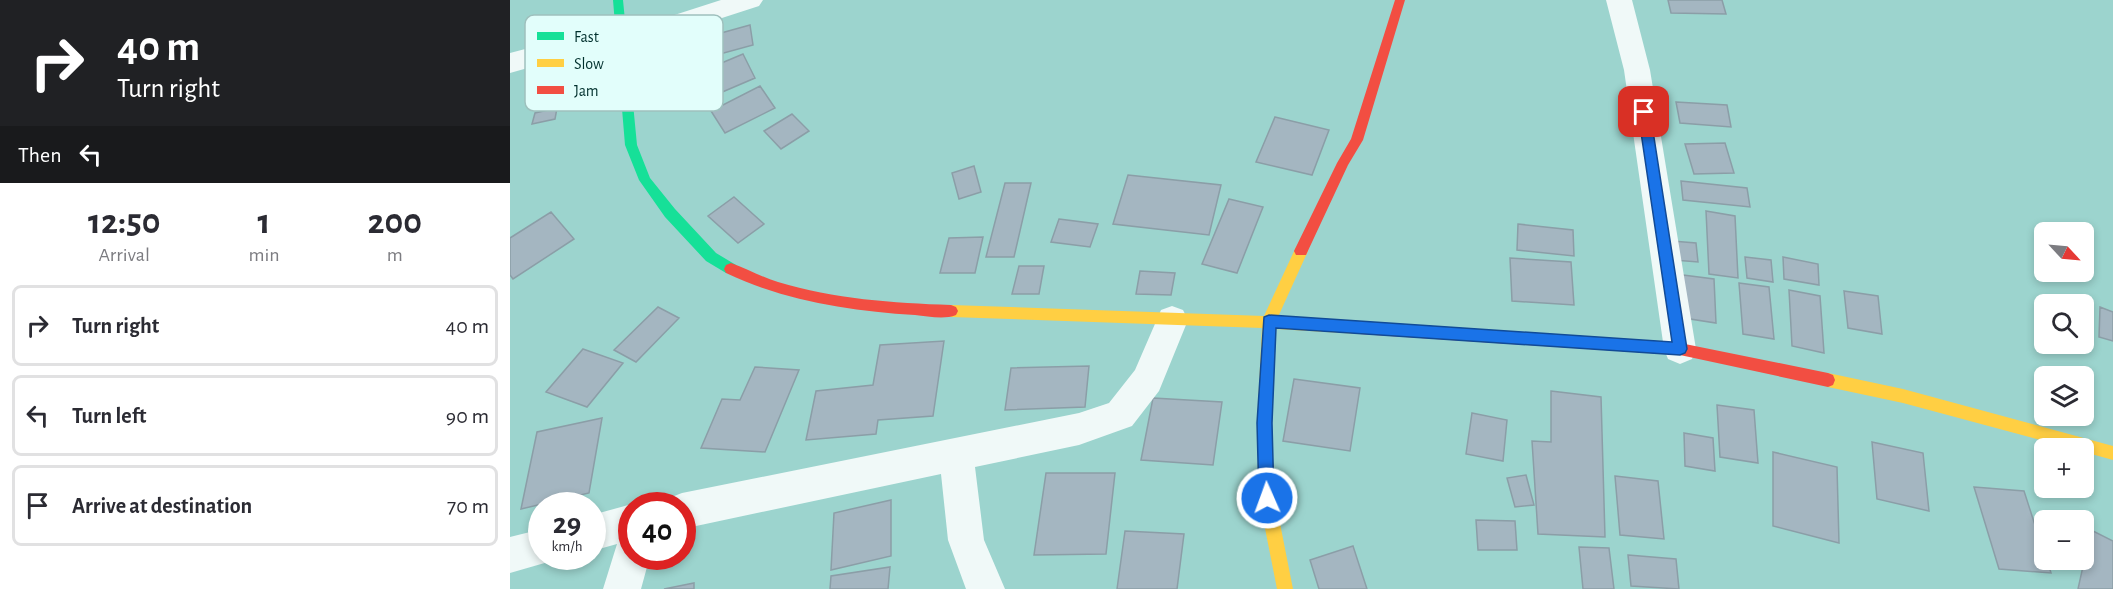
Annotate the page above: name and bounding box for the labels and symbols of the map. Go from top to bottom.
legend [525,15,723,111]
text: Fast [574,29,599,45]
text: Slow [574,56,604,72]
text: Jam [574,83,599,99]
pin [1618,86,1669,137]
north arrow [2034,222,2094,282]
position arrow [1235,466,1299,530]
speed limit sign: 40 [618,492,696,570]

